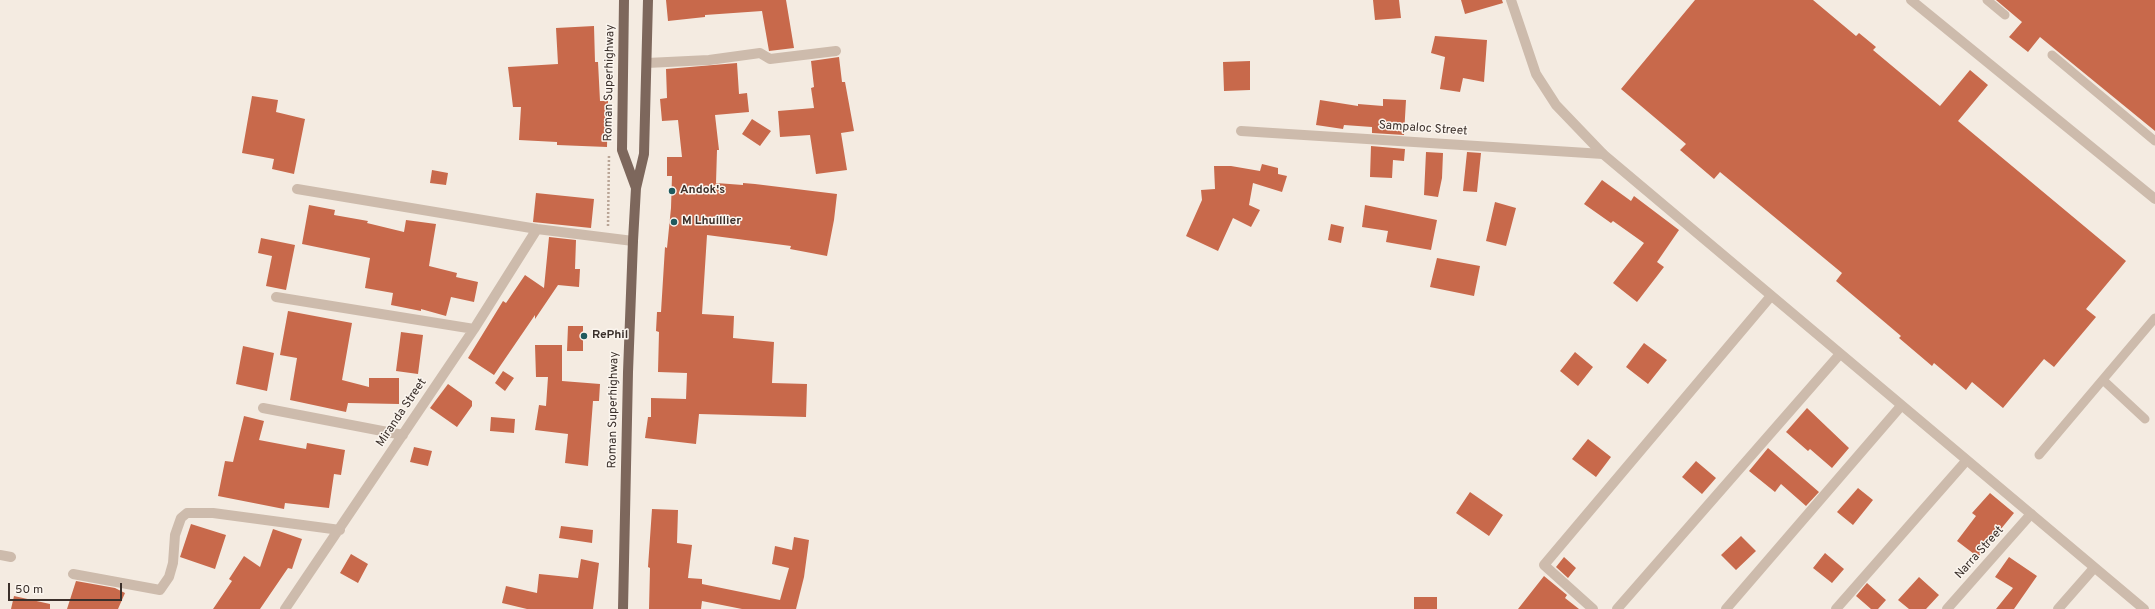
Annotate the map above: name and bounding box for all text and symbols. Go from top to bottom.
street label: Roman Superhighway [602,24,618,142]
street label: Sampaloc Street [1378,119,1468,139]
place label: Andok's [680,184,725,198]
marker: Andok's [667,186,677,196]
place label: M Lhuillier [682,215,741,229]
marker: M Lhuillier [669,217,679,227]
place label: RePhil [592,329,628,343]
marker: RePhil [579,331,589,341]
street label: Roman Superhighway [606,351,622,469]
street label: Miranda Street [374,376,430,450]
street label: Narra Street [1953,524,2007,582]
scale bar [10,575,124,601]
text: 50 m [15,582,43,598]

